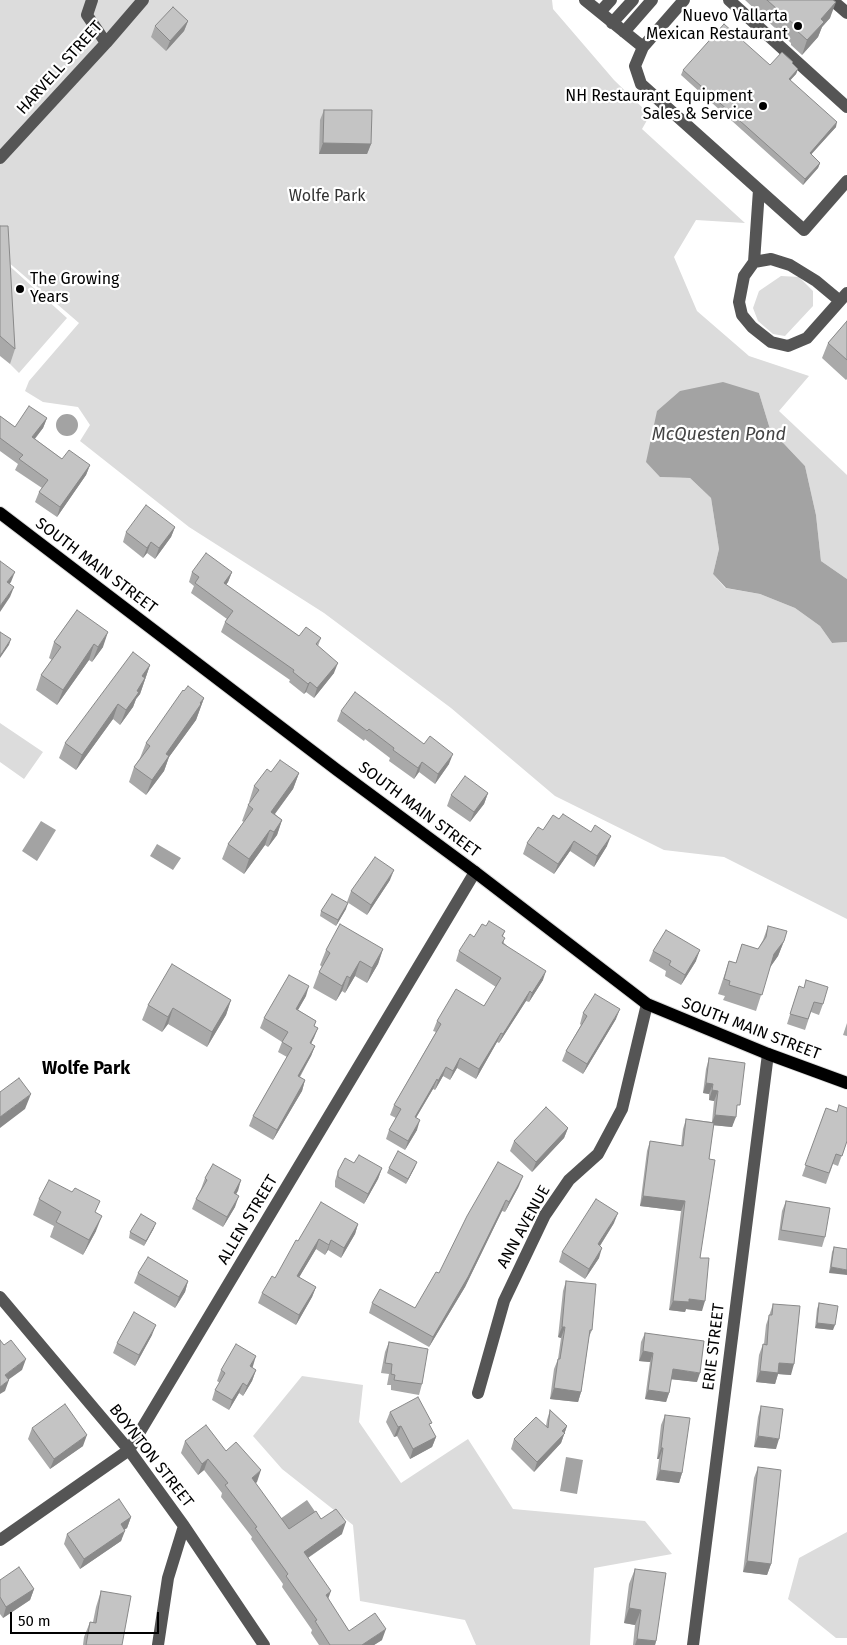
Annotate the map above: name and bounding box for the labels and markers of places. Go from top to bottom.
place label: Nuevo Vallarta Mexican Restaurant [646,7,788,45]
marker: Nuevo Vallarta Mexican Restaurant [792,20,804,32]
place label: NH Restaurant Equipment Sales & Service [565,87,753,125]
marker: NH Restaurant Equipment Sales & Service [757,100,769,112]
place label: The Growing Years [30,270,119,308]
marker: The Growing Years [14,283,26,295]

